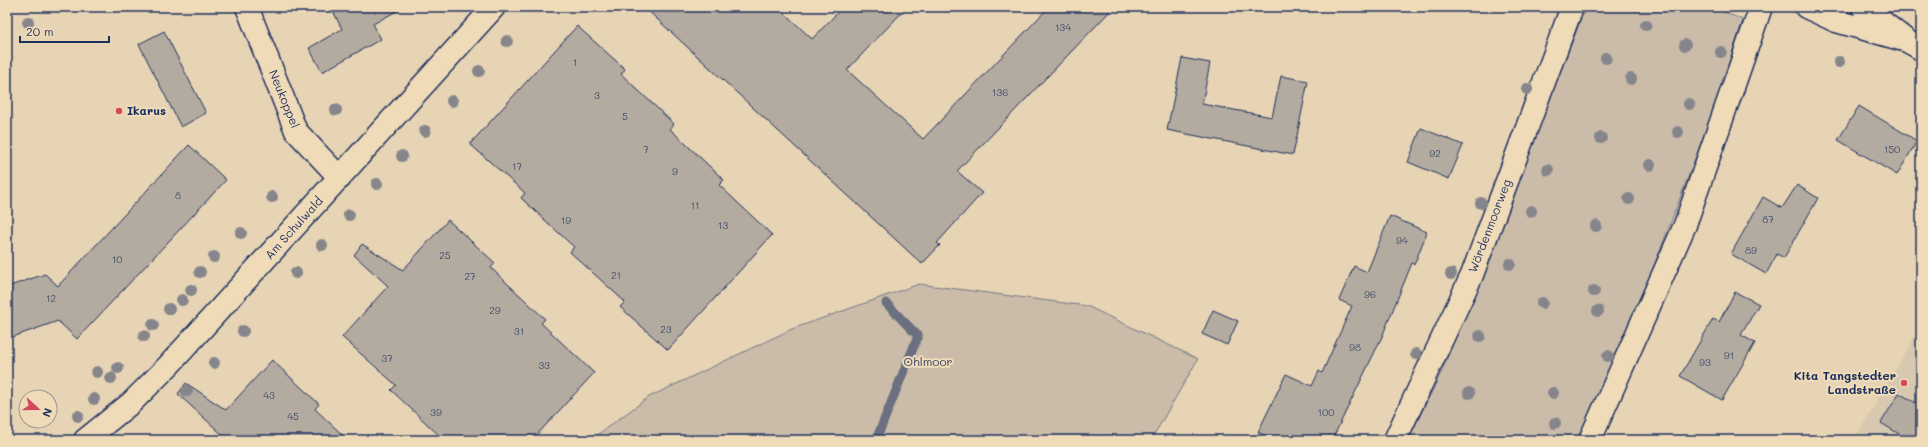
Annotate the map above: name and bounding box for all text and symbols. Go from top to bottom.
scale bar [20,18,109,44]
house number: 134 [1055,20,1071,34]
text: 20 m [26,23,54,39]
house number: 1 [573,55,577,69]
street label: Neukoppel [266,67,304,130]
house number: 136 [992,85,1008,99]
house number: 3 [594,88,600,102]
place label: Ikarus [127,102,166,118]
marker: Ikarus [114,106,124,116]
house number: 5 [622,109,628,123]
house number: 7 [643,142,649,156]
house number: 150 [1884,142,1900,156]
house number: 92 [1429,146,1441,160]
house number: 17 [512,159,522,173]
house number: 9 [672,164,678,178]
street label: Wördenmoorweg [1464,177,1514,275]
house number: 8 [175,188,181,202]
street label: Am Schulwald [261,192,326,262]
house number: 11 [691,198,699,212]
house number: 87 [1762,212,1774,226]
house number: 19 [561,213,571,227]
house number: 13 [718,218,728,232]
house number: 94 [1396,233,1408,247]
house number: 89 [1745,243,1757,257]
house number: 25 [439,248,451,262]
house number: 10 [112,252,122,266]
house number: 21 [611,268,621,282]
house number: 27 [464,269,476,283]
house number: 96 [1364,287,1376,301]
house number: 12 [46,291,56,305]
house number: 29 [489,303,501,317]
house number: 23 [660,322,672,336]
house number: 31 [514,324,524,338]
house number: 98 [1349,340,1361,354]
house number: 91 [1724,348,1734,362]
house number: 37 [381,351,393,365]
park label: Ohlmoor [903,353,953,369]
house number: 93 [1699,355,1711,369]
house number: 33 [538,358,550,372]
place label: Kita Tangstedter Landstraße [1794,367,1896,397]
marker: Kita Tangstedter Landstraße [1899,378,1909,388]
house number: 43 [263,388,275,402]
north arrow [18,389,58,429]
house number: 39 [430,405,442,419]
house number: 100 [1318,405,1334,419]
text: N [39,406,56,419]
house number: 45 [287,409,299,423]

